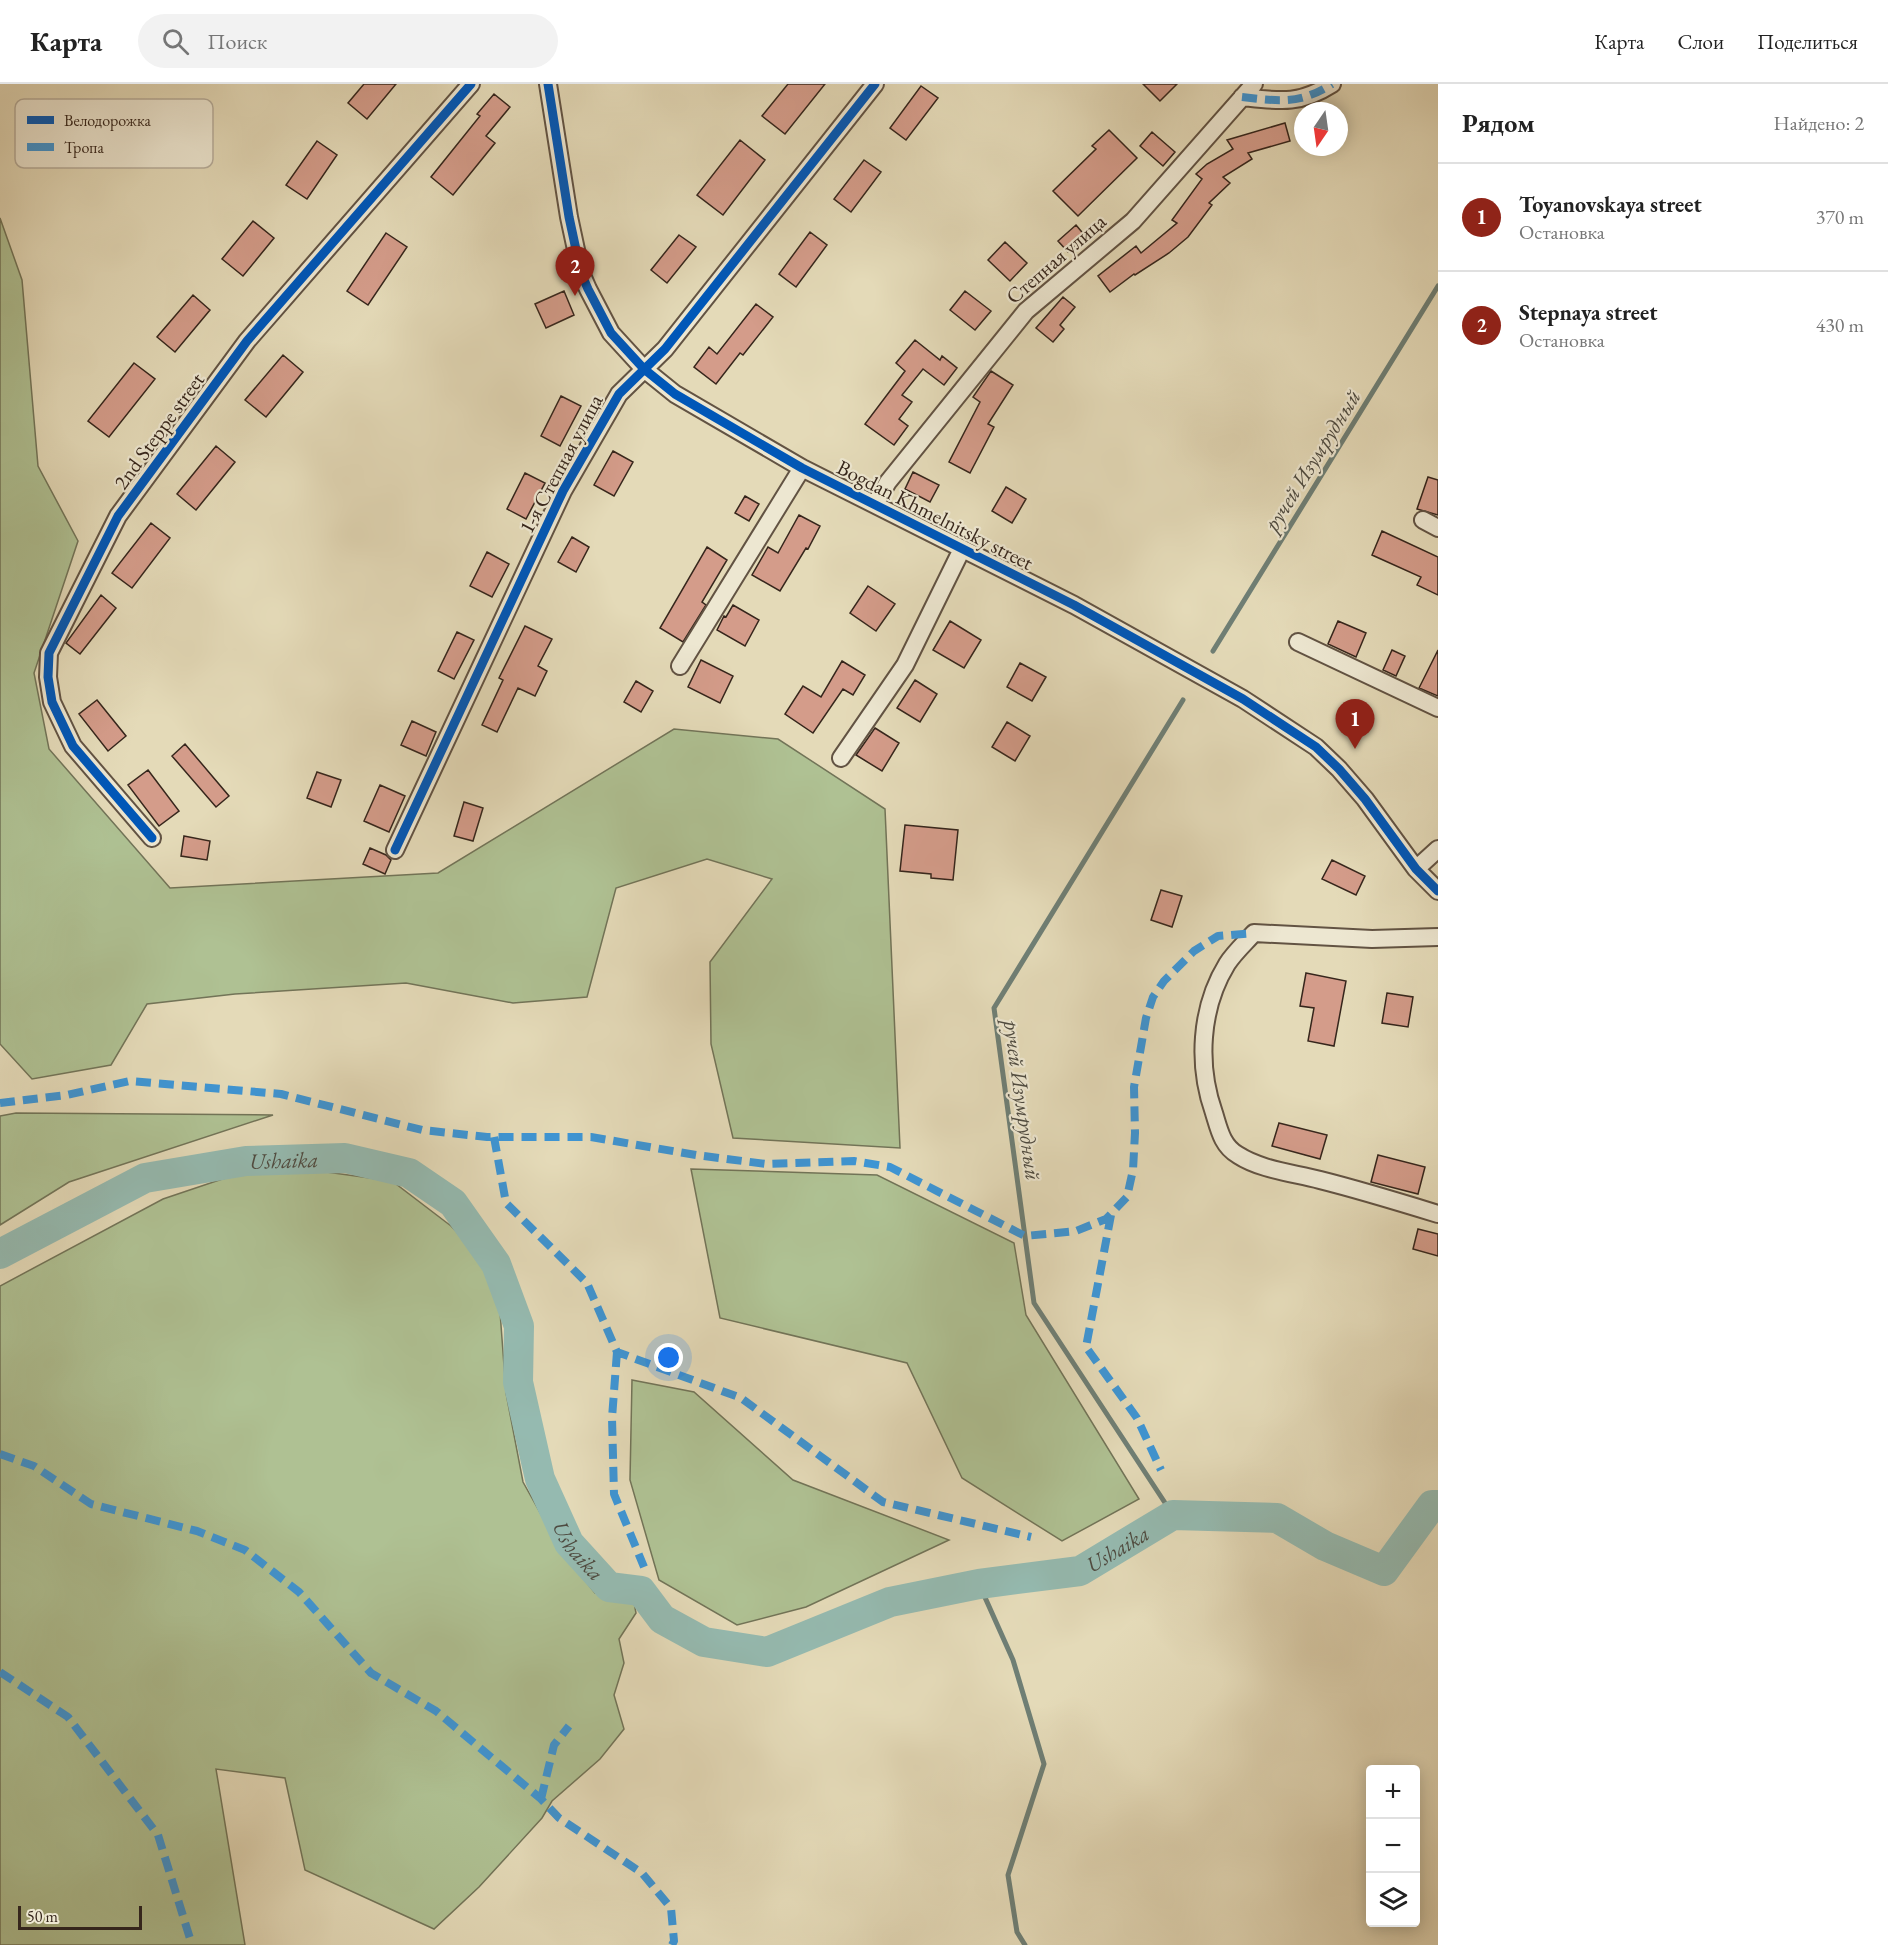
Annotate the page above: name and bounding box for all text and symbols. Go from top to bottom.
search box [138,14,558,68]
text: Карта [30,23,102,59]
icon: search [159,25,192,58]
text: Поиск [207,27,267,56]
text: Карта [1594,28,1644,55]
text: Слои [1677,28,1724,55]
text: Поделиться [1757,28,1858,55]
legend [15,99,213,168]
north arrow [1294,102,1348,156]
text: Рядом [1462,106,1535,140]
text: Велодорожка [64,110,151,131]
text: Найдено: 2 [1773,110,1864,136]
text: Тропа [64,137,104,158]
text: Toyanovskaya street [1519,190,1702,219]
text: 1 [1476,204,1487,230]
text: 370 m [1816,204,1864,230]
street label: Степная улица [1000,207,1112,310]
text: Остановка [1519,219,1605,245]
pin: 2 [556,246,594,296]
text: Stepnaya street [1519,298,1657,327]
text: 2 [1476,312,1487,338]
text: 430 m [1816,312,1864,338]
text: Остановка [1519,327,1605,353]
street label: 2nd Steppe street [107,367,210,494]
water label: ручей Изумрудный [1256,384,1367,539]
street label: 1-я Степная улица [513,389,609,538]
street label: Bogdan Khmelnitsky street [832,453,1038,576]
pin: 1 [1336,700,1374,749]
water label: ручей Изумрудный [996,1015,1048,1182]
water label: Ushaika [249,1145,319,1176]
your location [654,1343,683,1372]
water label: Ushaika [546,1516,610,1587]
water label: Ushaika [1081,1519,1155,1579]
map controls [1366,1765,1420,1927]
button: + [1366,1765,1420,1819]
button: − [1366,1819,1420,1873]
button: layers [1366,1873,1420,1927]
scale bar [18,1903,142,1930]
text: 50 m [27,1906,58,1927]

